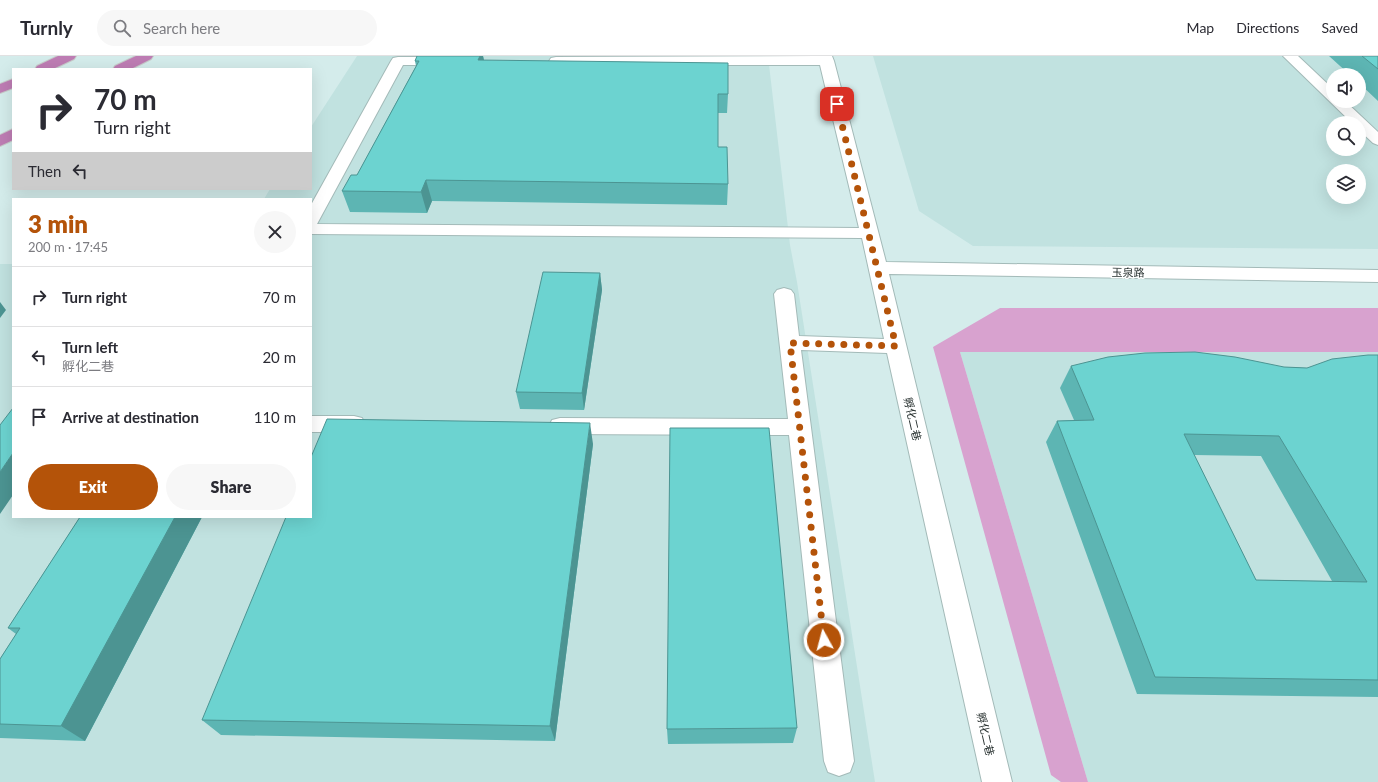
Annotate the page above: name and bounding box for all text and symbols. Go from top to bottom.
search box [97,10,377,46]
text: Turnly [20,16,73,39]
icon: search [111,17,133,39]
text: Search here [143,19,220,37]
text: Map [1187,19,1214,36]
text: Directions [1236,19,1299,36]
text: Saved [1321,19,1358,36]
map controls [1326,68,1366,204]
button: sound [1326,68,1366,108]
text: 70 m [94,82,157,116]
icon: right [28,84,80,136]
pin [820,87,854,121]
icon: arrive [826,93,848,115]
text: Turn right [94,116,171,138]
button: search [1326,116,1366,156]
icon: left [69,160,91,182]
text: Then [28,162,61,180]
button: layers [1326,164,1366,204]
text: 3 min [28,209,88,238]
button: close [254,211,296,253]
text: 200 m · 17:45 [28,239,108,255]
street label: 玉泉路 [1111,265,1145,279]
icon: right [28,286,50,308]
text: Turn right [62,288,127,306]
text: 70 m [262,288,296,306]
text: Turn left [62,338,118,356]
icon: left [28,346,50,368]
text: 20 m [262,348,296,366]
text: 孵化二巷 [62,358,114,374]
street label: 孵化二巷 [902,396,924,442]
icon: arrive [28,406,50,428]
text: Arrive at destination [62,408,199,426]
text: 110 m [254,408,296,426]
button: Exit [28,464,158,510]
button: Share [166,464,296,510]
position arrow [803,619,845,661]
street label: 孵化二巷 [975,711,997,757]

